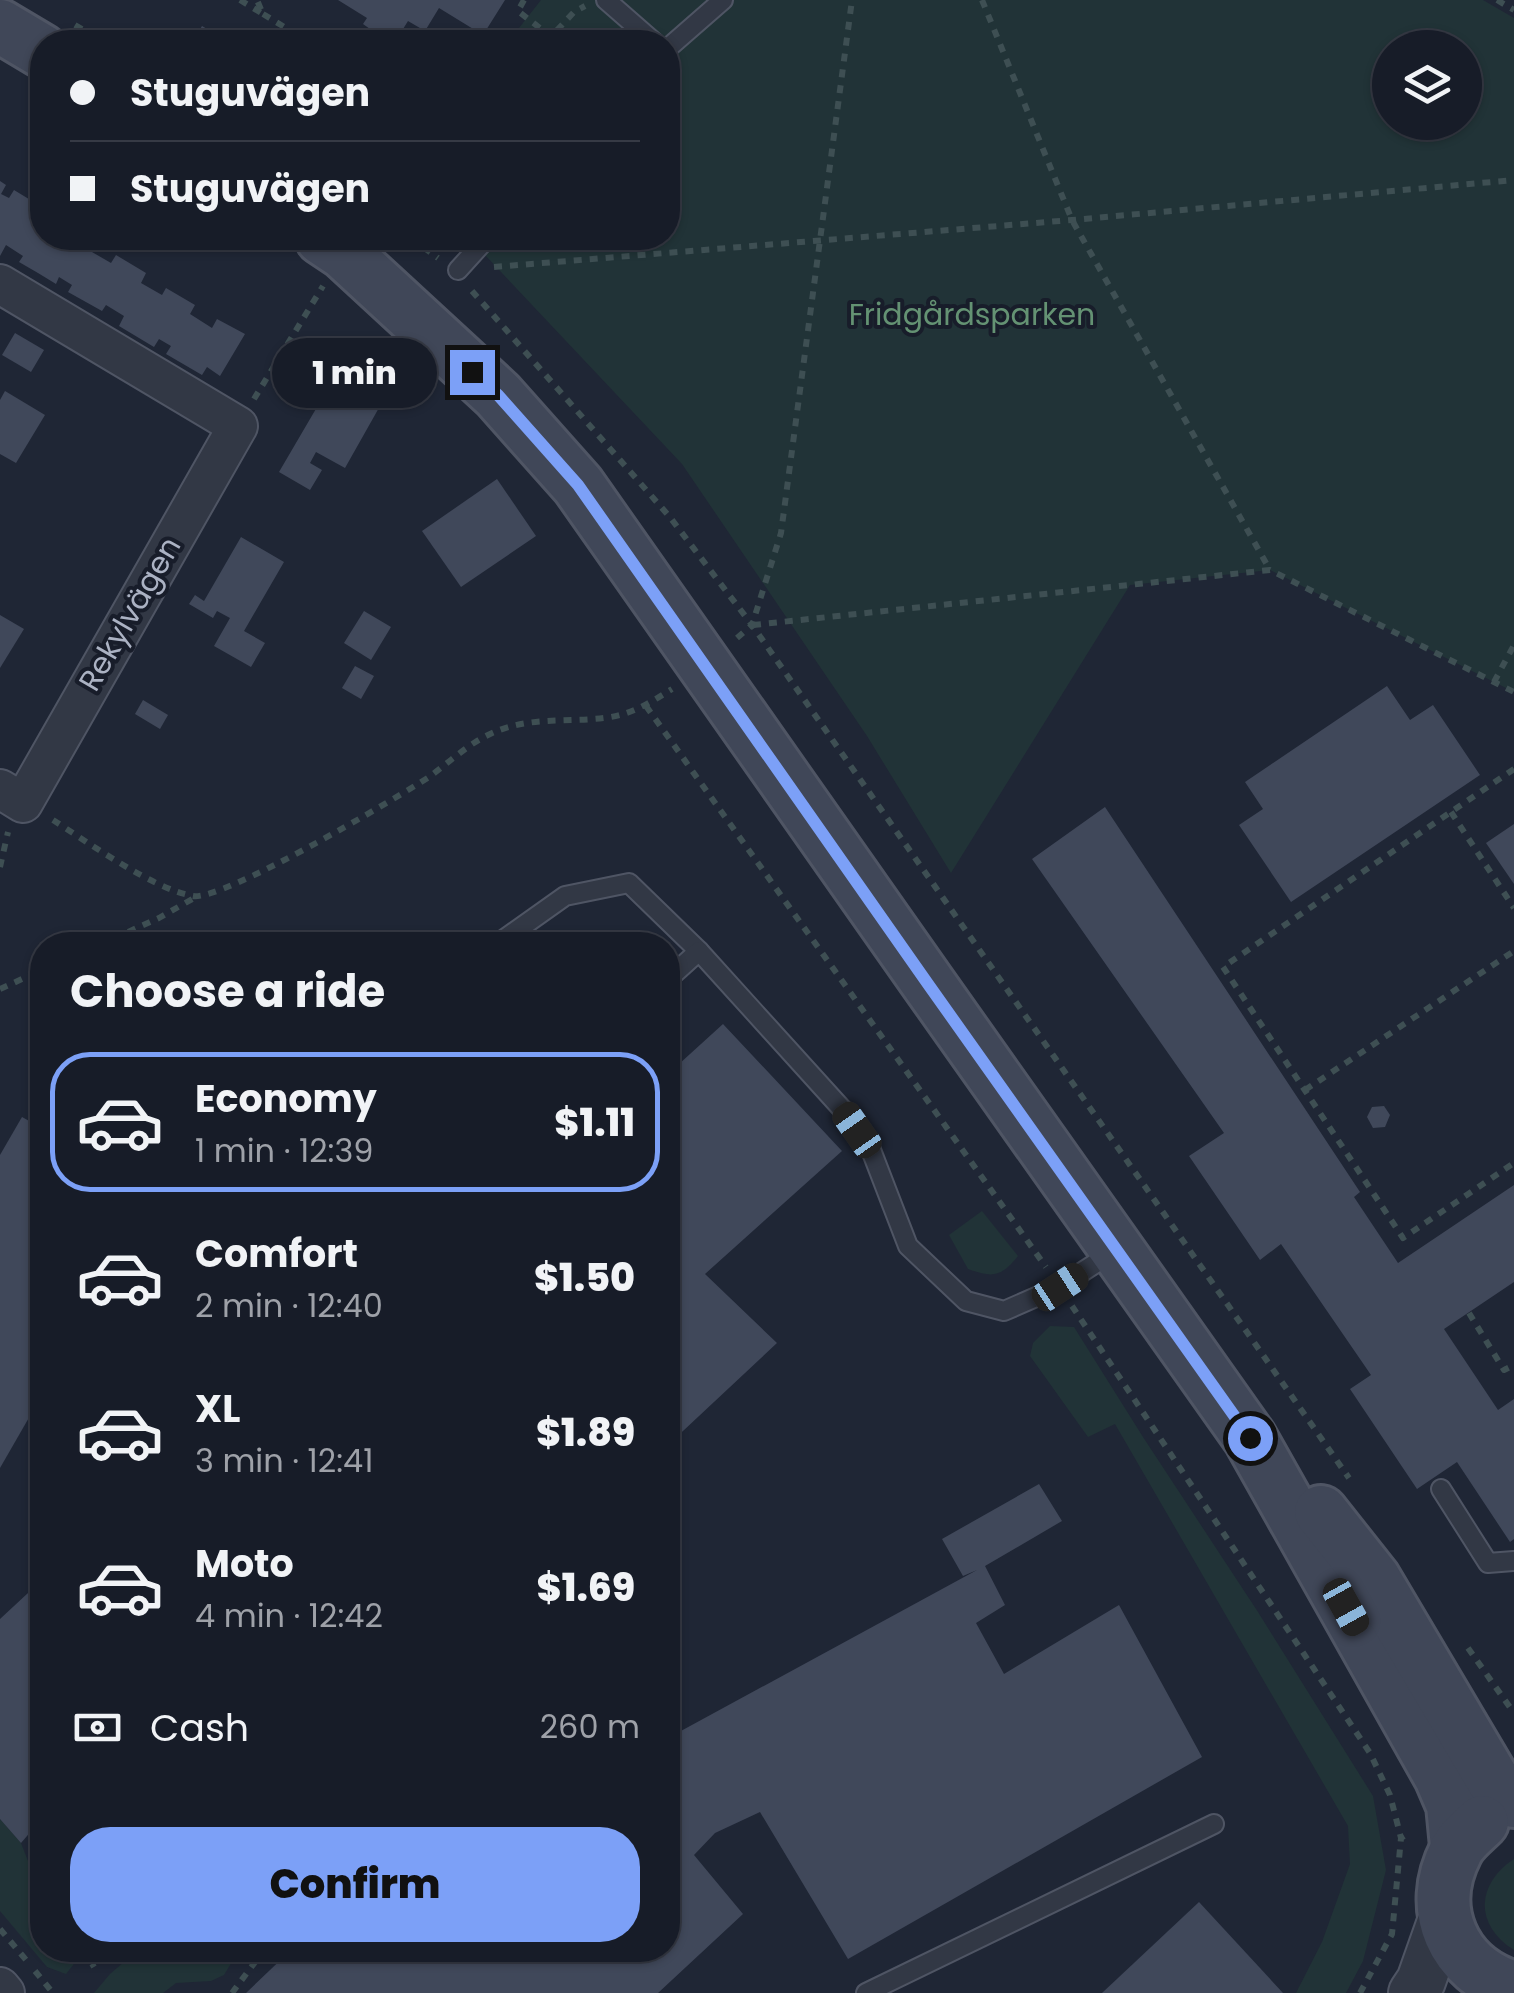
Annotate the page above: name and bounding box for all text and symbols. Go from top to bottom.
map controls [1372,30,1482,140]
button: layers [1372,30,1482,140]
text: Stuguvägen [130,66,370,119]
text: Stuguvägen [130,162,370,215]
park label: Fridgårdsparken [849,293,1095,336]
callout: 1 min [272,337,437,407]
text: 1 min [312,350,397,395]
route end [450,350,495,395]
street label: Rekylvägen [68,529,191,699]
text: Choose a ride [70,960,385,1023]
text: Economy [195,1072,377,1125]
icon: car [75,1077,165,1167]
text: $1.11 [554,1096,635,1149]
car [828,1097,886,1163]
text: 1 min · 12:39 [195,1128,373,1173]
text: Comfort [195,1227,358,1280]
icon: car [75,1232,165,1322]
text: $1.50 [534,1251,635,1304]
car [1027,1258,1093,1316]
text: 2 min · 12:40 [195,1283,383,1328]
text: XL [195,1382,240,1435]
icon: car [75,1387,165,1477]
text: $1.89 [536,1406,635,1459]
route start [1228,1416,1273,1461]
text: 3 min · 12:41 [195,1438,373,1483]
text: Moto [195,1537,294,1590]
icon: car [75,1542,165,1632]
text: $1.69 [537,1561,635,1614]
car [1318,1573,1374,1641]
text: 4 min · 12:42 [195,1593,383,1638]
icon: cash [70,1700,125,1755]
text: Cash [150,1701,249,1754]
text: 260 m [540,1704,640,1749]
button: Confirm [70,1827,640,1942]

